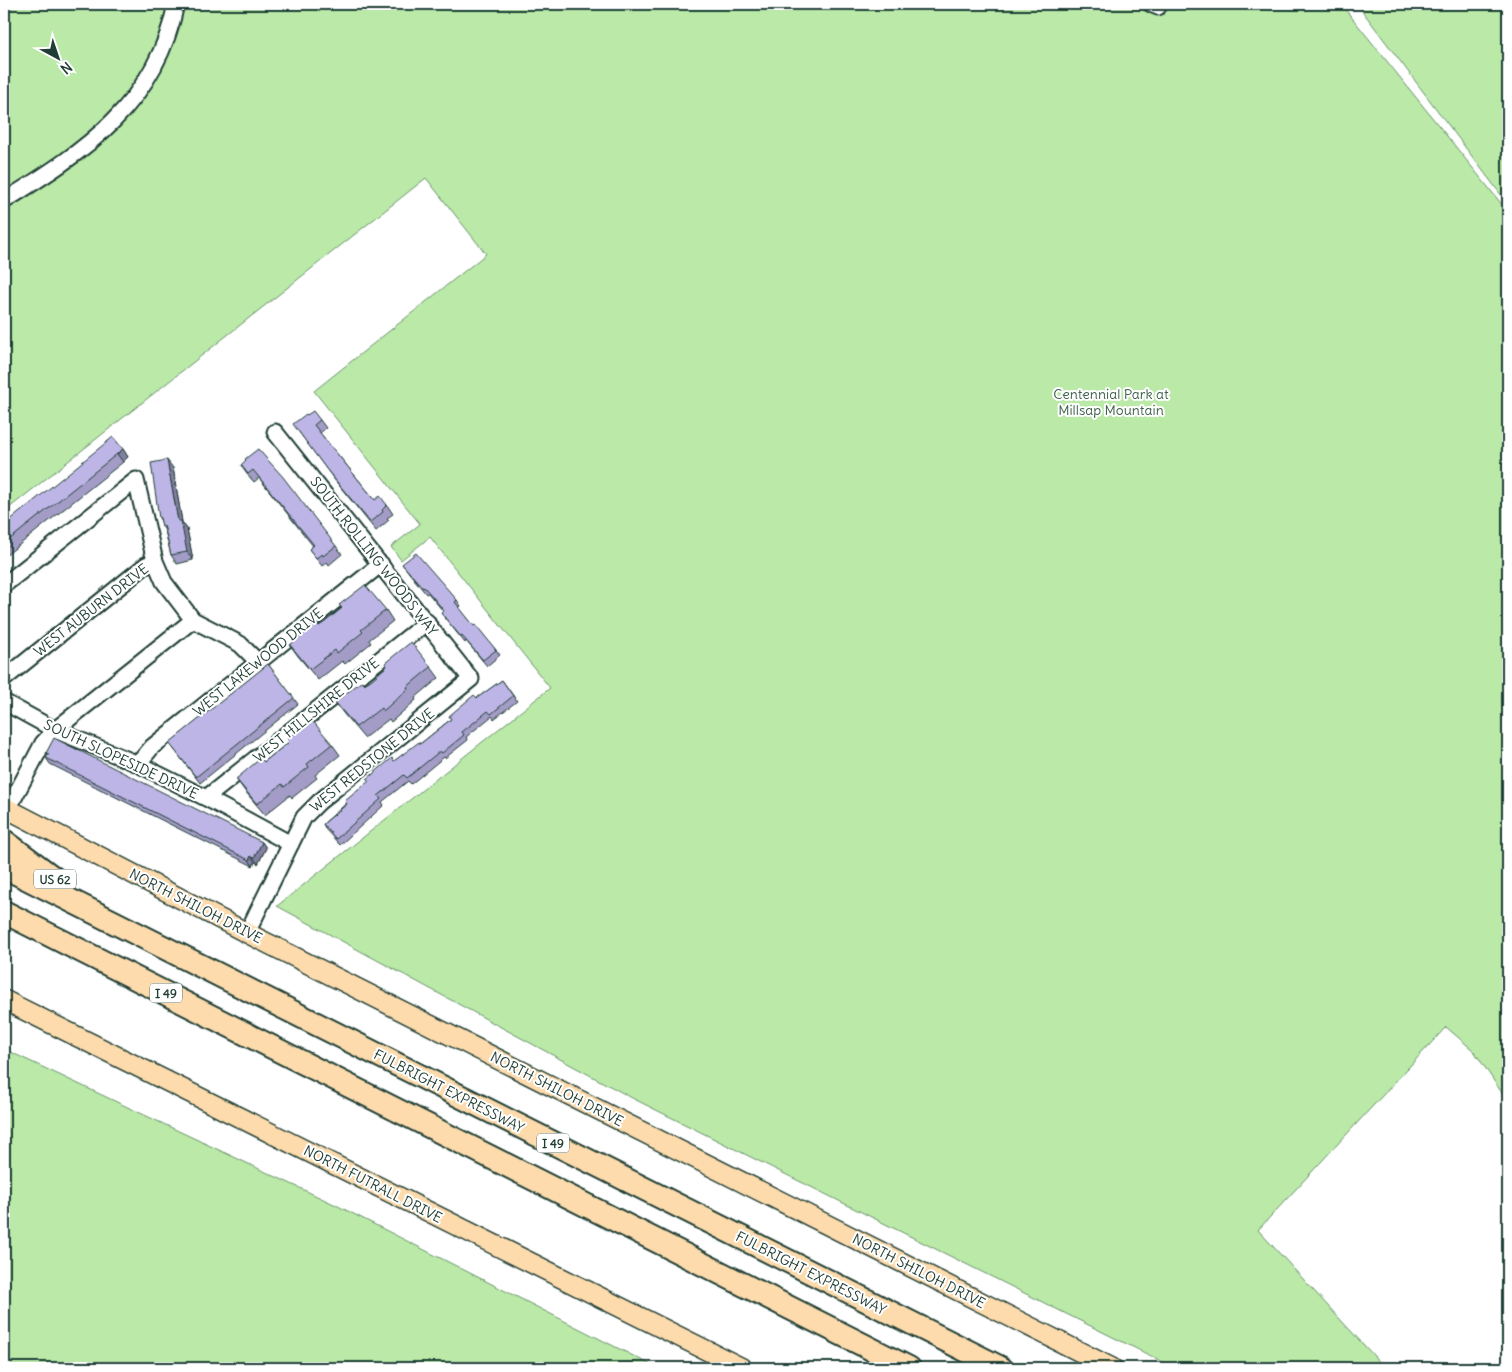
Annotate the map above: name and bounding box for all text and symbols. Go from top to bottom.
north arrow [32,32,82,82]
text: N [57,58,76,78]
park label: Centennial Park at Millsap Mountain [1053,385,1169,419]
street label: SOUTH ROLLING WOODS WAY [306,473,442,639]
street label: WEST AUBURN DRIVE [30,560,152,660]
street label: WEST LAKEWOOD DRIVE [189,604,327,720]
street label: WEST HILLSHIRE DRIVE [249,654,383,766]
street label: WEST REDSTONE DRIVE [306,704,438,816]
street label: SOUTH SLOPESIDE DRIVE [41,715,201,803]
street label: NORTH SHILOH DRIVE [126,865,266,947]
road number: US 62 [34,870,76,889]
road number: I 49 [150,984,182,1002]
street label: FULBRIGHT EXPRESSWAY [371,1045,527,1137]
street label: NORTH SHILOH DRIVE [487,1048,627,1130]
road number: I 49 [537,1134,569,1152]
street label: NORTH FUTRALL DRIVE [301,1141,445,1227]
street label: FULBRIGHT EXPRESSWAY [733,1227,889,1319]
street label: NORTH SHILOH DRIVE [849,1230,989,1312]

